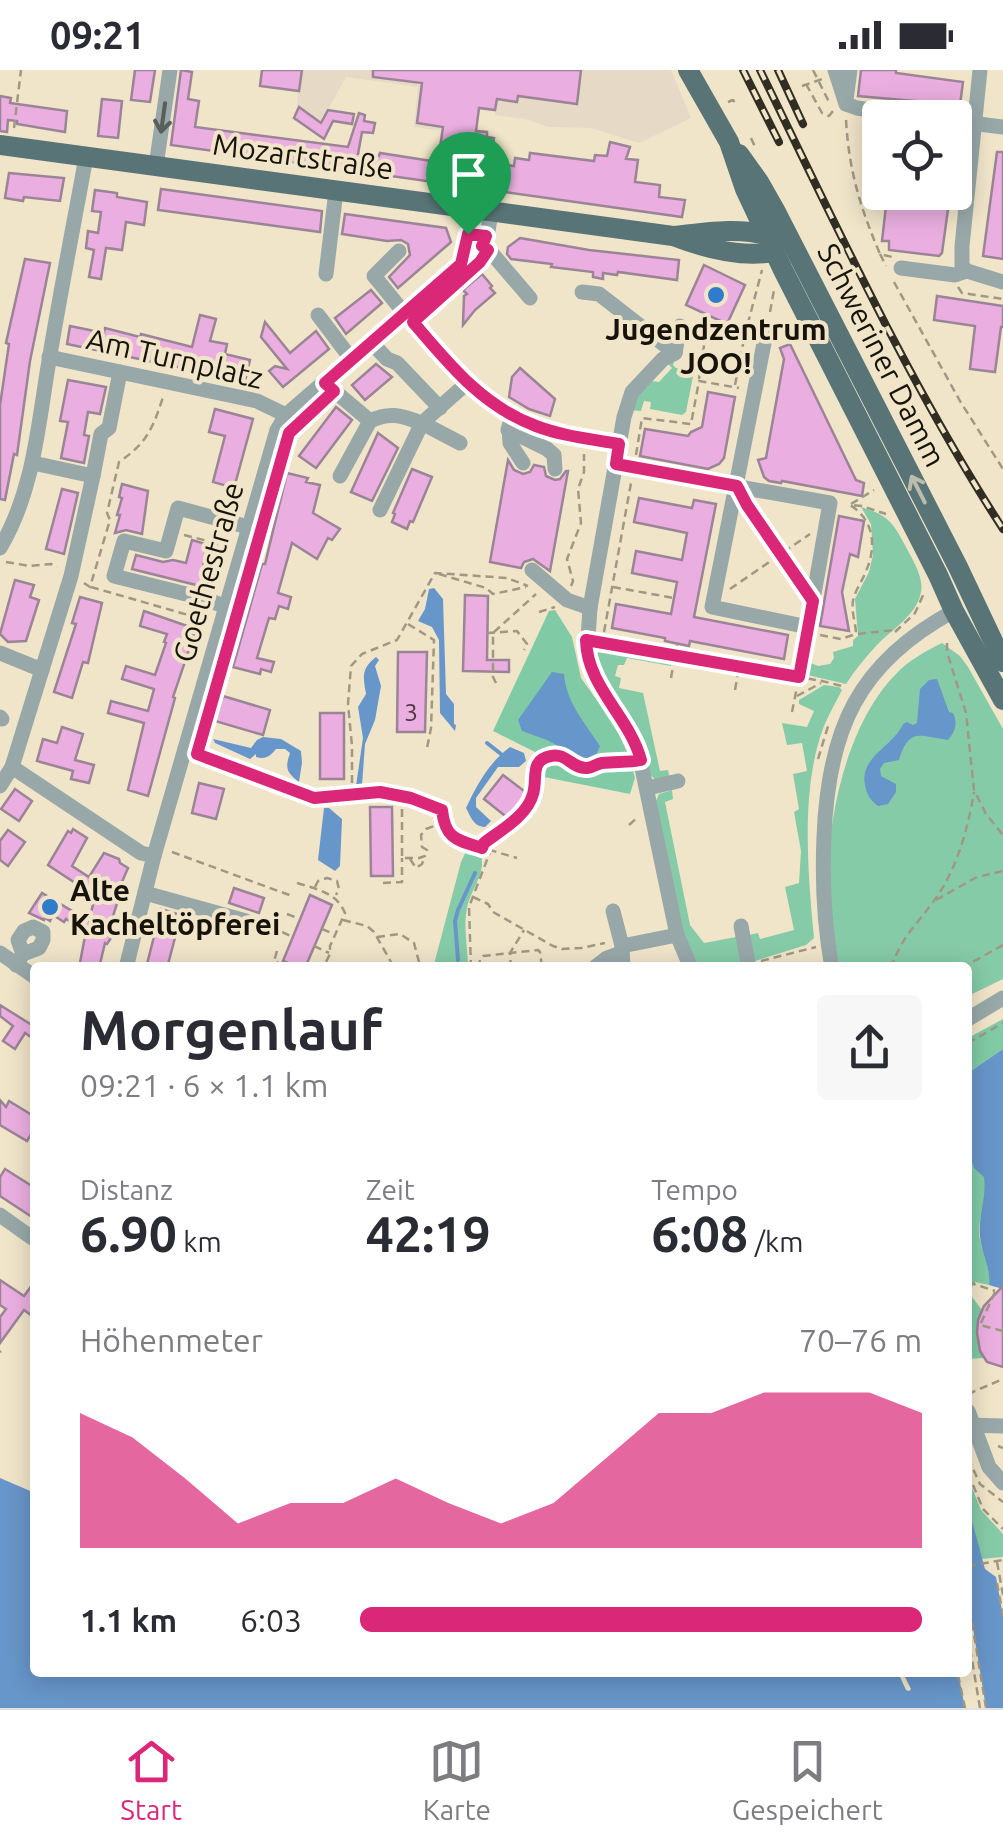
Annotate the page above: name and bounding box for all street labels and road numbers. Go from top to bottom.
street label: Mozartstraße [211,127,395,185]
street label: Schweriner Damm [811,238,953,472]
street label: Am Turnplatz [83,321,267,395]
street label: Goethestraße [166,478,250,666]

